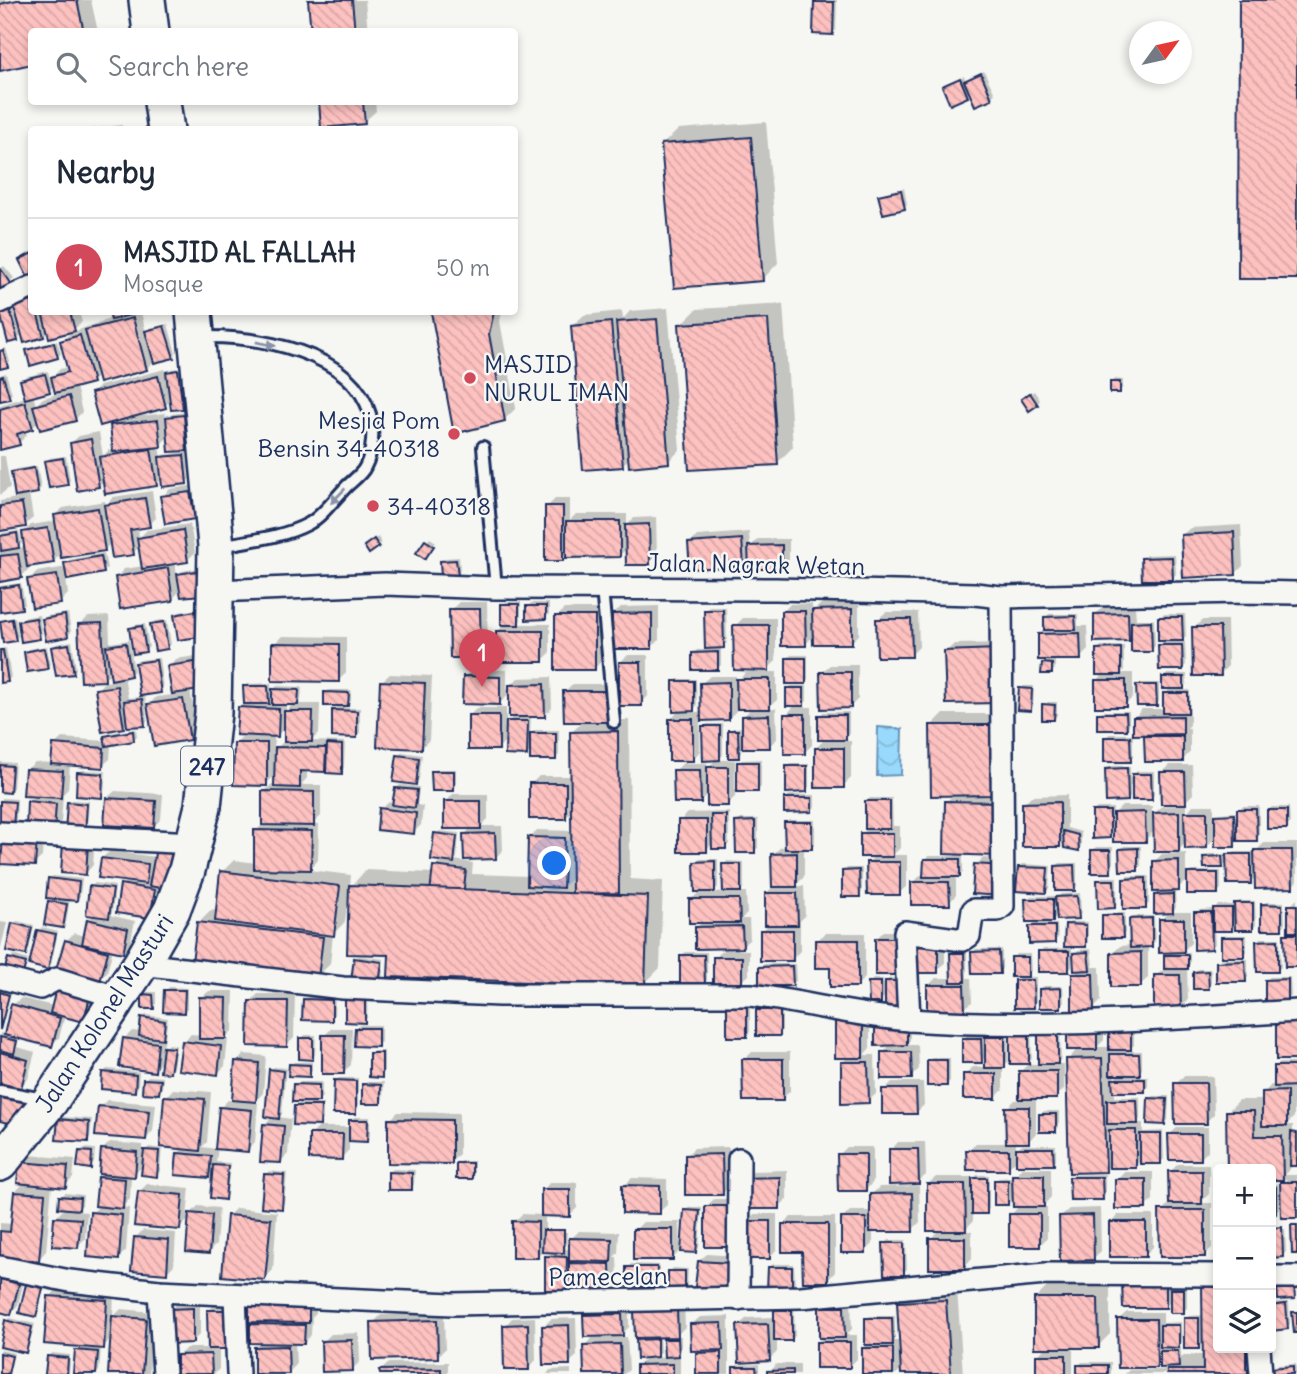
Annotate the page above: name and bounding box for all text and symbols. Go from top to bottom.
north arrow [1129,21,1192,84]
search box [28,28,518,105]
icon: search [52,48,90,86]
text: Search here [108,50,249,83]
text: Nearby [56,153,156,191]
text: MASJID AL FALLAH [123,236,356,269]
text: 1 [74,253,84,282]
text: 50 m [436,253,490,282]
text: Mosque [123,269,203,298]
one-way arrow [255,339,277,350]
place label: MASJID NURUL IMAN [484,349,629,407]
marker: MASJID NURUL IMAN [462,370,478,386]
place label: Mesjid Pom Bensin 34-40318 [257,405,440,463]
marker: Mesjid Pom Bensin 34-40318 [446,426,462,442]
one-way arrow [330,487,346,504]
place label: 34-40318 [387,491,491,521]
marker: 34-40318 [365,498,381,514]
street label: Jalan Nagrak Wetan [646,547,866,581]
pin: 1 [459,629,505,687]
road number: 247 [181,746,233,786]
your location [537,846,571,880]
street label: Jalan Kolonel Masturi [29,908,179,1118]
map controls [1213,1164,1276,1353]
button: + [1213,1164,1276,1227]
button: − [1213,1227,1276,1290]
street label: Pamecelan [548,1260,668,1292]
button: layers [1213,1290,1276,1353]

